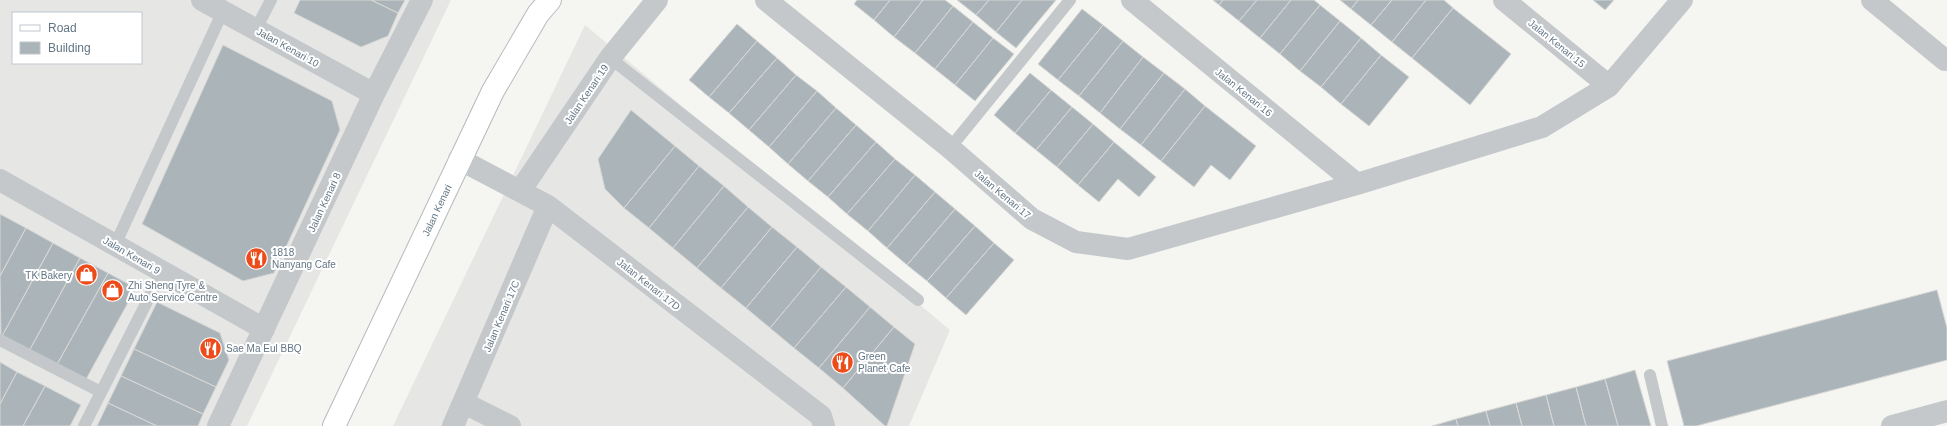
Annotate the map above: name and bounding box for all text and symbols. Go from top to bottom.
legend [12,12,142,64]
street label: Jalan Kenari 15 [1526,17,1587,70]
text: Road [48,21,77,35]
street label: Jalan Kenari 10 [255,26,321,69]
text: Building [48,41,91,55]
street label: Jalan Kenari 19 [562,62,611,126]
street label: Jalan Kenari 16 [1213,66,1274,119]
street label: Jalan Kenari 17 [973,168,1033,221]
street label: Jalan Kenari 8 [306,171,343,234]
street label: Jalan Kenari [420,183,454,238]
street label: Jalan Kenari 9 [101,235,163,276]
restaurant icon: 1818 Nanyang Cafe [243,245,269,271]
place label: 1818 Nanyang Cafe [272,247,336,270]
street label: Jalan Kenari 17D [615,256,682,312]
shop icon: TK Bakery [74,262,100,288]
place label: TK Bakery [25,270,72,281]
shop icon: Zhi Sheng Tyre & Auto Service Centre [100,278,126,304]
street label: Jalan Kenari 17C [481,279,522,354]
place label: Zhi Sheng Tyre & Auto Service Centre [128,280,218,303]
restaurant icon: Sae Ma Eul BBQ [197,335,223,361]
place label: Sae Ma Eul BBQ [226,343,302,354]
restaurant icon: Green Planet Cafe [830,349,856,375]
place label: Green Planet Cafe [858,351,911,374]

